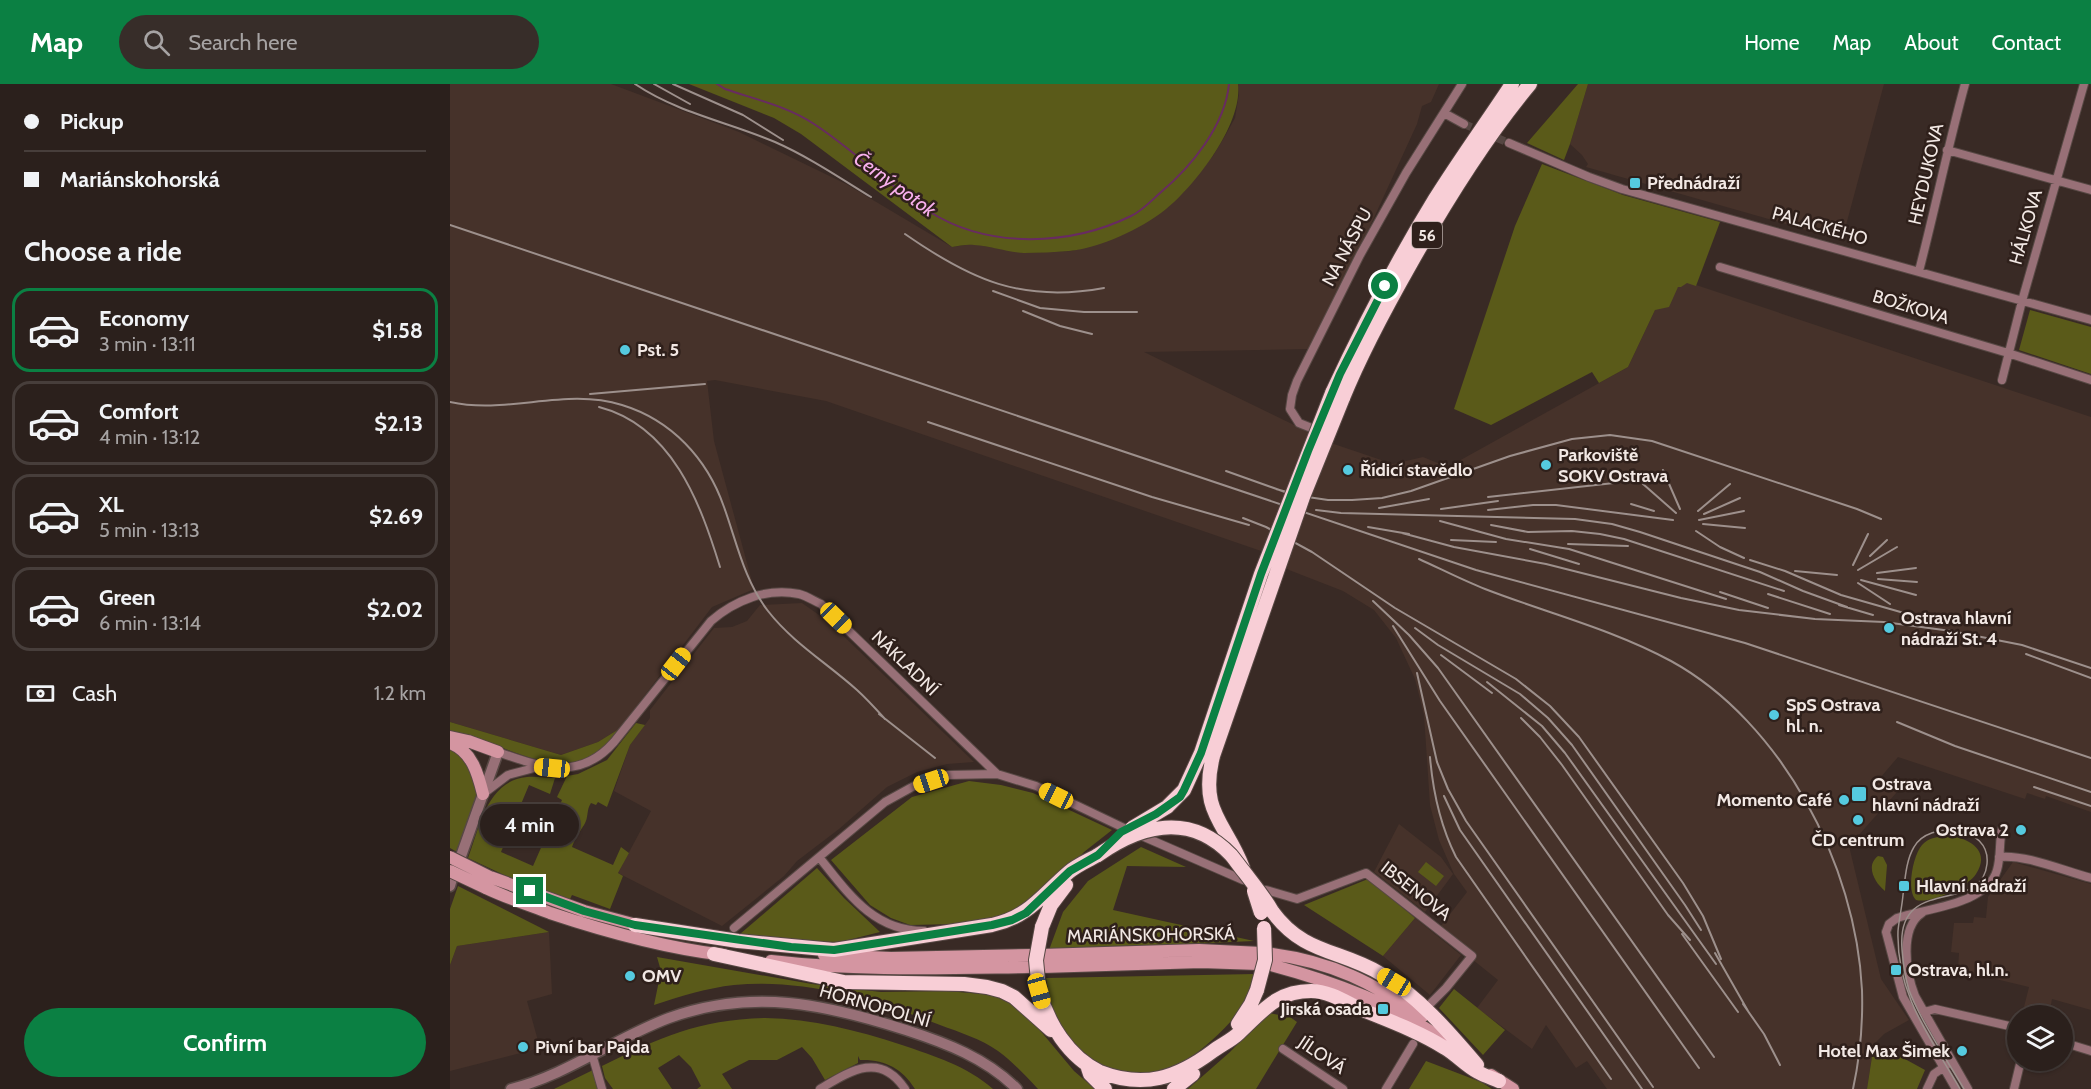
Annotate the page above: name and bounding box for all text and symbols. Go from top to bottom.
search box [119,15,539,69]
text: Map [30,25,83,59]
icon: search [140,26,173,59]
text: Search here [188,29,297,56]
text: Home [1744,30,1800,55]
text: Map [1833,30,1871,55]
text: About [1904,30,1958,55]
text: Contact [1991,30,2061,55]
text: Pickup [60,108,124,135]
street label: HEYDUKOVA [1904,121,1948,227]
water label: Černý potok [849,146,942,223]
text: Mariánskohorská [60,166,220,193]
place label: Přednádraží [1647,172,1740,194]
marker: Přednádraží [1628,176,1642,190]
street label: HÁLKOVA [2005,187,2047,267]
street label: PALACKÉHO [1770,202,1870,250]
street label: NA NÁSPU [1317,204,1377,290]
road number: 56 [1412,222,1442,248]
text: Choose a ride [24,235,182,268]
route start [1371,272,1398,299]
street label: BOŽKOVA [1870,284,1952,329]
icon: car [27,303,81,357]
text: Economy [99,305,189,332]
text: $1.58 [372,317,423,344]
text: 3 min · 13:11 [99,332,196,356]
place label: Pst. 5 [637,339,679,361]
marker: Pst. 5 [618,343,632,357]
icon: car [27,396,81,450]
text: Comfort [99,398,178,425]
text: $2.13 [374,410,423,437]
text: 4 min · 13:12 [99,425,200,449]
place label: Parkoviště SOKV Ostrava [1558,444,1668,487]
marker: Parkoviště SOKV Ostrava [1539,458,1553,472]
place label: Řídicí stavědlo [1360,459,1473,481]
marker: Řídicí stavědlo [1341,463,1355,477]
icon: car [27,489,81,543]
text: XL [99,491,124,518]
text: $2.69 [369,503,423,530]
text: 5 min · 13:13 [99,518,200,542]
icon: car [27,582,81,636]
text: Green [99,584,155,611]
text: $2.02 [367,596,423,623]
car [817,599,855,637]
place label: Ostrava hlavní nádraží St. 4 [1901,607,2011,650]
text: 6 min · 13:14 [99,611,201,635]
marker: Ostrava hlavní nádraží St. 4 [1882,621,1896,635]
street label: NÁKLADNÍ [867,626,943,700]
car [658,644,694,684]
icon: cash [24,677,57,710]
text: Cash [72,680,117,707]
text: 1.2 km [374,681,426,705]
place label: SpS Ostrava hl. n. [1786,694,1881,737]
marker: SpS Ostrava hl. n. [1767,708,1781,722]
car [533,757,571,779]
car [911,767,951,795]
place label: Ostrava hlavní nádraží [1872,773,1979,816]
car [1036,780,1076,812]
marker: Ostrava hlavní nádraží [1850,785,1868,803]
place label: Momento Café [1717,789,1832,811]
marker: Momento Café [1837,793,1851,807]
callout: 4 min [481,804,580,846]
text: 4 min [504,813,555,837]
marker: ČD centrum [1851,813,1865,827]
place label: Ostrava 2 [1936,819,2009,841]
marker: Ostrava 2 [2014,823,2028,837]
place label: ČD centrum [1812,829,1904,851]
street label: IBSENOVA [1376,857,1456,925]
place label: Hlavní nádraží [1916,875,2026,897]
route end [516,877,543,904]
marker: Hlavní nádraží [1897,879,1911,893]
street label: MARIÁNSKOHORSKÁ [1067,923,1235,947]
place label: Ostrava, hl.n. [1908,959,2008,981]
marker: Ostrava, hl.n. [1889,963,1903,977]
place label: OMV [642,965,682,987]
car [1374,965,1414,999]
marker: OMV [623,969,637,983]
car [1025,971,1053,1011]
street label: HORNOPOLNÍ [817,980,933,1032]
place label: Jirská osada [1279,998,1371,1020]
marker: Jirská osada [1376,1002,1390,1016]
map controls [2007,1005,2073,1071]
button: layers [2007,1005,2073,1071]
button: Confirm [24,1008,426,1077]
street label: JÍLOVÁ [1293,1031,1350,1079]
place label: Pivní bar Pajda [535,1036,649,1058]
marker: Pivní bar Pajda [516,1040,530,1054]
place label: Hotel Max Šimek [1818,1040,1950,1062]
marker: Hotel Max Šimek [1955,1044,1969,1058]

